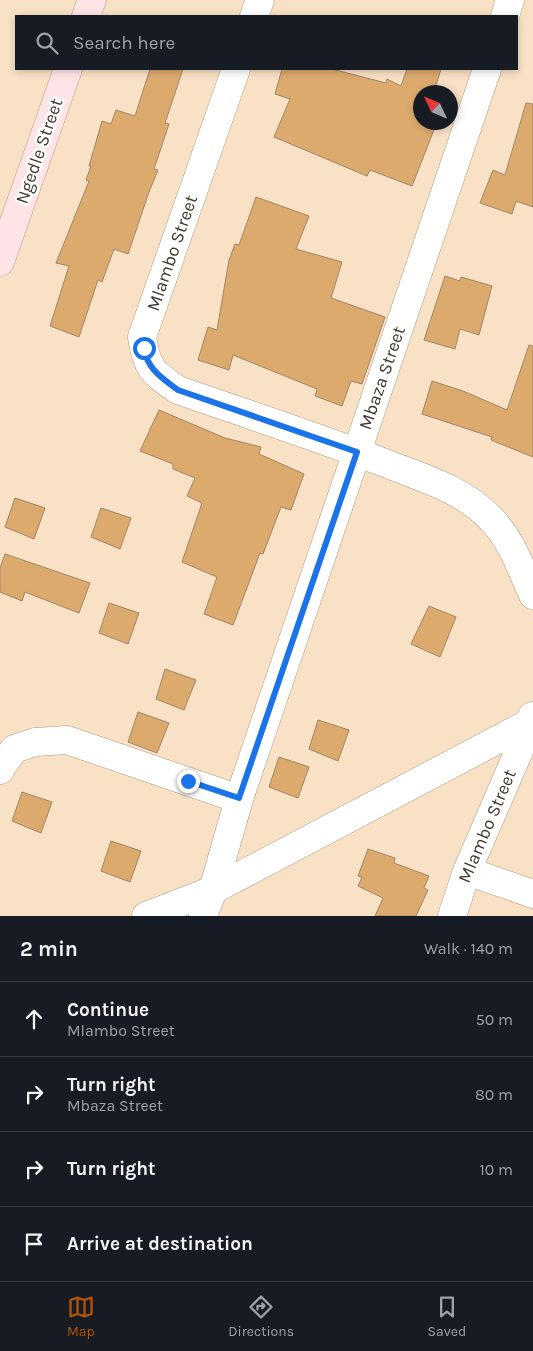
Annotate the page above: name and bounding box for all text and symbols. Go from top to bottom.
search box [15,15,518,70]
icon: search [33,29,61,57]
text: Search here [73,32,175,54]
north arrow [413,85,458,130]
street label: Ngedle Street [11,95,67,207]
street label: Mlambo Street [142,192,202,314]
street label: Mbaza Street [354,323,410,433]
route start [133,337,156,360]
street label: Mlambo Street [453,766,521,886]
route end [177,770,200,793]
text: 2 min [20,937,78,961]
text: Walk · 140 m [424,939,513,958]
text: Continue [67,999,149,1021]
icon: ahead [20,1005,48,1033]
text: 50 m [476,1010,513,1029]
text: Mlambo Street [67,1021,175,1040]
text: Turn right [67,1074,156,1096]
icon: right [20,1080,48,1108]
text: 80 m [475,1085,513,1104]
text: Mbaza Street [67,1096,163,1115]
icon: right [20,1155,48,1183]
text: Turn right [67,1158,156,1180]
text: 10 m [479,1160,513,1179]
icon: arrive [20,1230,48,1258]
text: Arrive at destination [67,1233,253,1255]
tab: Map [67,1293,95,1340]
tab: Directions [228,1293,294,1340]
tab: Saved [428,1293,466,1340]

